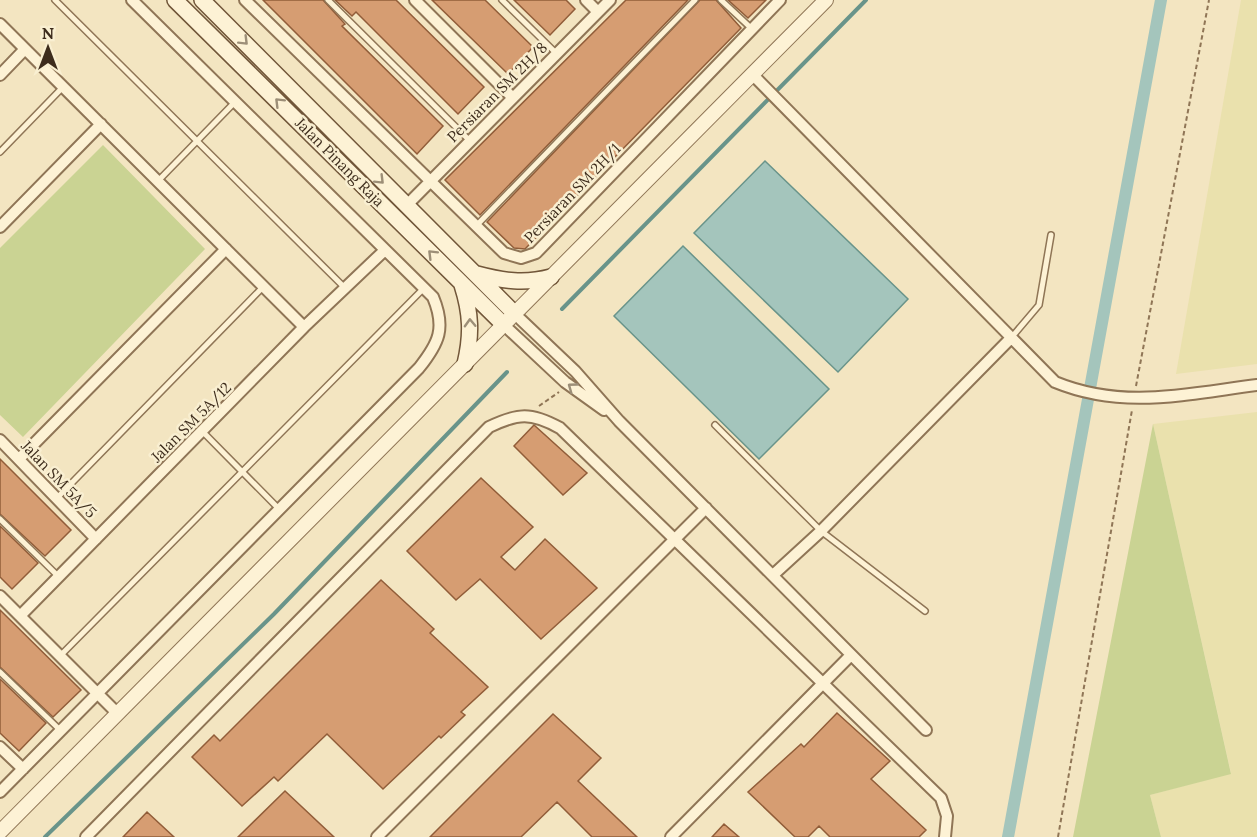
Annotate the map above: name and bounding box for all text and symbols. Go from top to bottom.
north arrow [18,18,78,78]
text: N [42,23,54,43]
one-way arrow [236,34,247,45]
street label: Persiaran SM 2H/8 [443,38,552,147]
one-way arrow [275,99,286,110]
street label: Jalan Pinang Raja [291,113,389,211]
street label: Persiaran SM 2H/1 [520,139,625,247]
one-way arrow [373,173,384,184]
one-way arrow [429,251,440,262]
one-way arrow [464,319,476,328]
street label: Jalan SM 5A/12 [146,378,236,467]
one-way arrow [567,383,578,394]
street label: Jalan SM 5A/5 [16,436,101,522]

